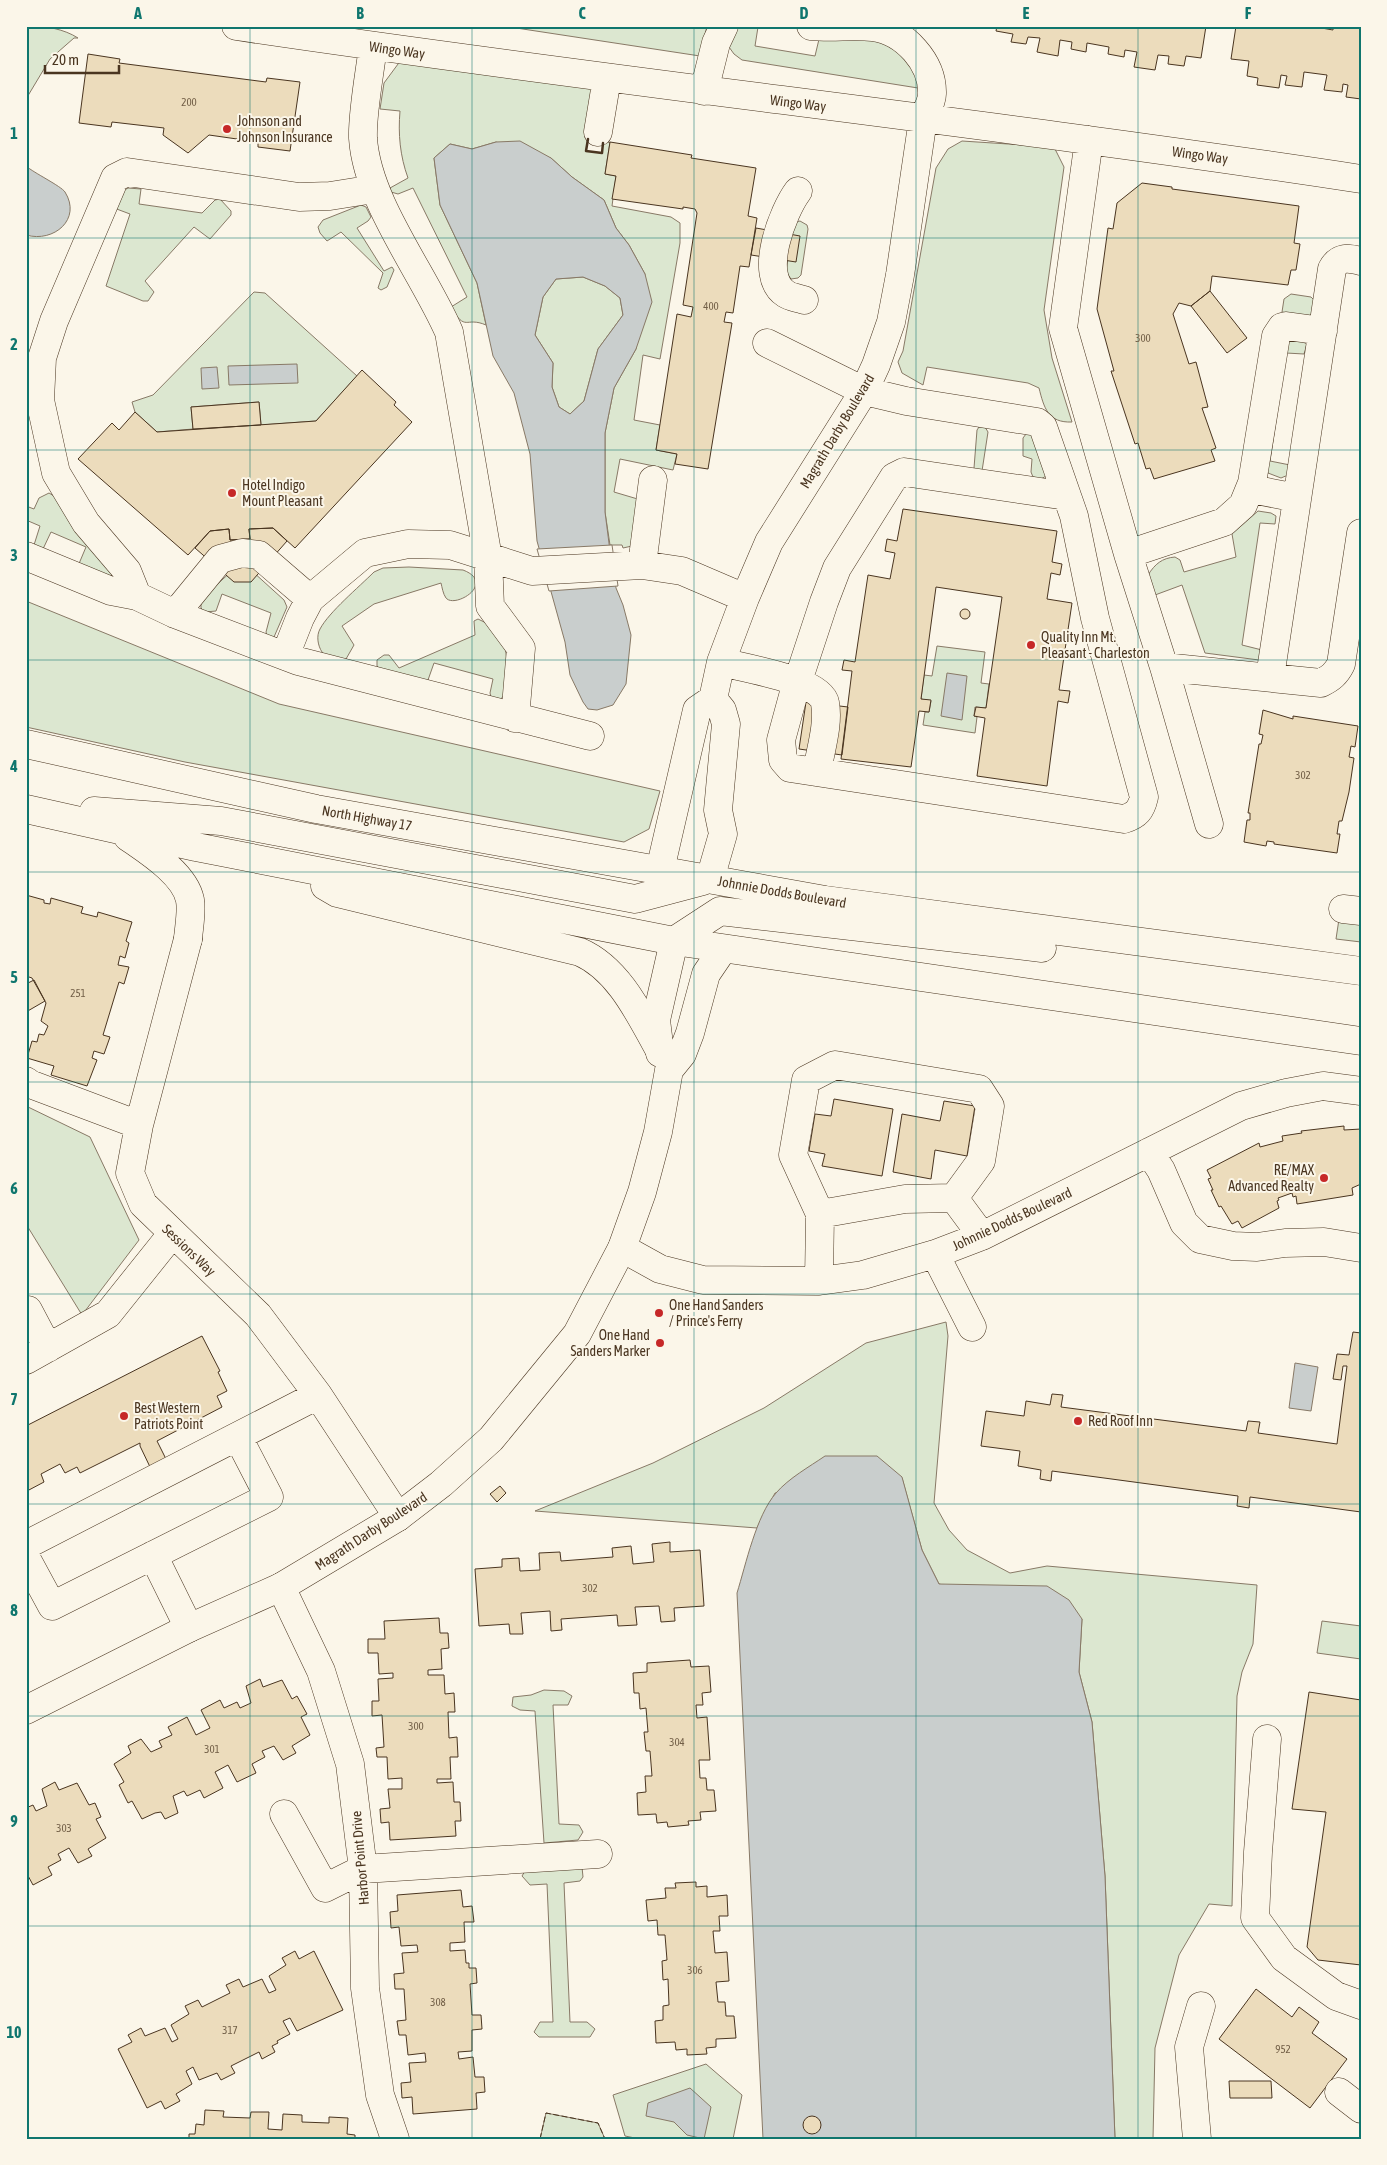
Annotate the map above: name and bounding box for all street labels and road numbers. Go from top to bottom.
street label: Wingo Way [368,38,426,62]
street label: Wingo Way [769,92,827,114]
street label: Wingo Way [1171,143,1229,167]
street label: Magrath Darby Boulevard [797,371,877,491]
street label: North Highway 17 [321,802,413,834]
street label: Johnnie Dodds Boulevard [717,873,847,911]
street label: Johnnie Dodds Boulevard [950,1184,1074,1254]
street label: Sessions Way [159,1221,219,1279]
street label: Magrath Darby Boulevard [312,1489,430,1573]
street label: Harbor Point Drive [348,1810,372,1906]

